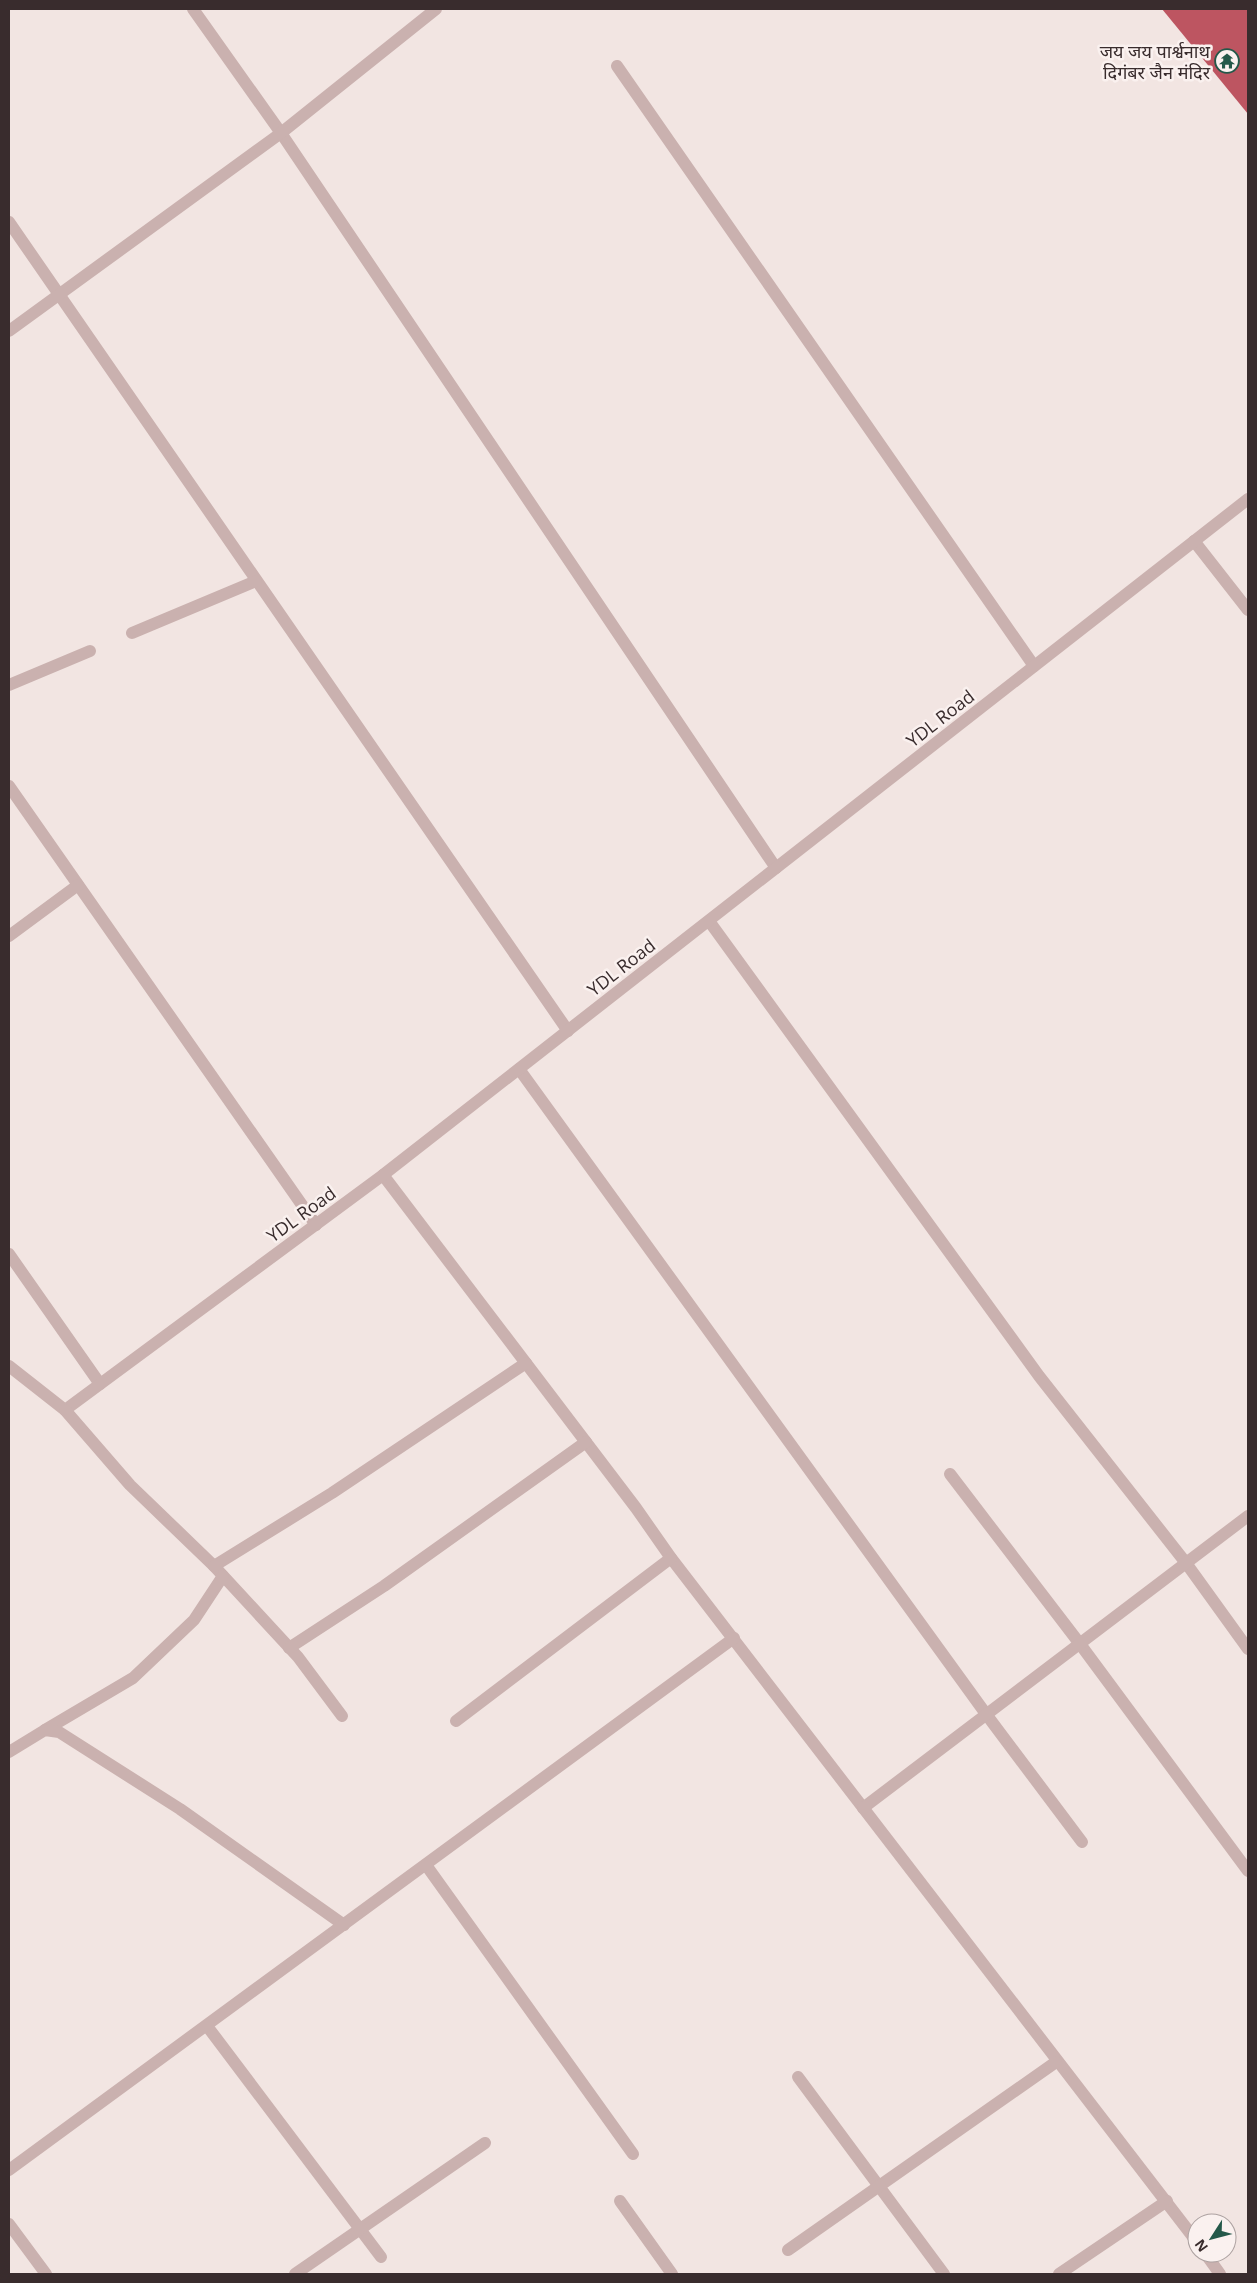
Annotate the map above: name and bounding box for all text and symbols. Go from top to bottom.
place label: जय जय पार्श्वनाथ दिगंबर जैन मंदिर [1100,39,1211,84]
temple icon: जय जय पार्श्वनाथ दिगंबर जैन मंदिर [1214,48,1240,74]
street label: YDL Road [901,684,979,752]
street label: YDL Road [582,933,660,1001]
street label: YDL Road [262,1181,340,1247]
north arrow [1187,2213,1237,2263]
text: N [1190,2236,1212,2256]

